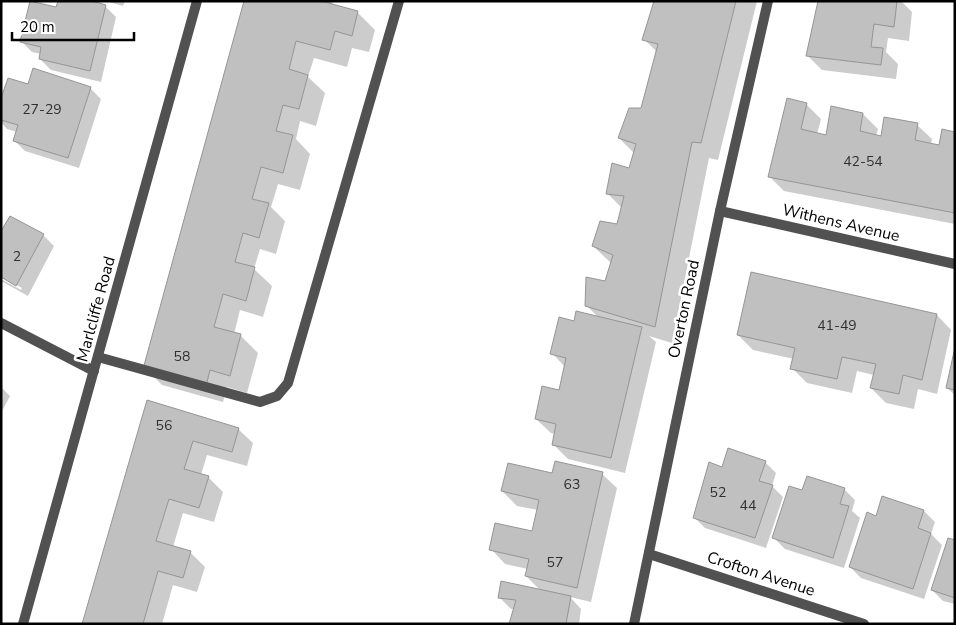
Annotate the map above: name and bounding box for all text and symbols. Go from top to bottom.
scale bar [12,10,135,42]
text: 20 m [20,17,55,37]
house number: 27-29 [22,100,62,119]
house number: 42-54 [843,152,883,171]
street label: Withens Avenue [780,199,902,247]
house number: 2 [13,247,21,266]
street label: Marlcliffe Road [71,254,121,364]
street label: Overton Road [663,258,705,360]
house number: 41-49 [817,316,857,335]
house number: 58 [174,347,190,366]
house number: 56 [156,416,172,435]
house number: 63 [564,475,580,494]
house number: 52 [710,483,726,502]
house number: 44 [740,496,756,515]
street label: Crofton Avenue [704,546,818,602]
house number: 57 [547,553,563,572]

